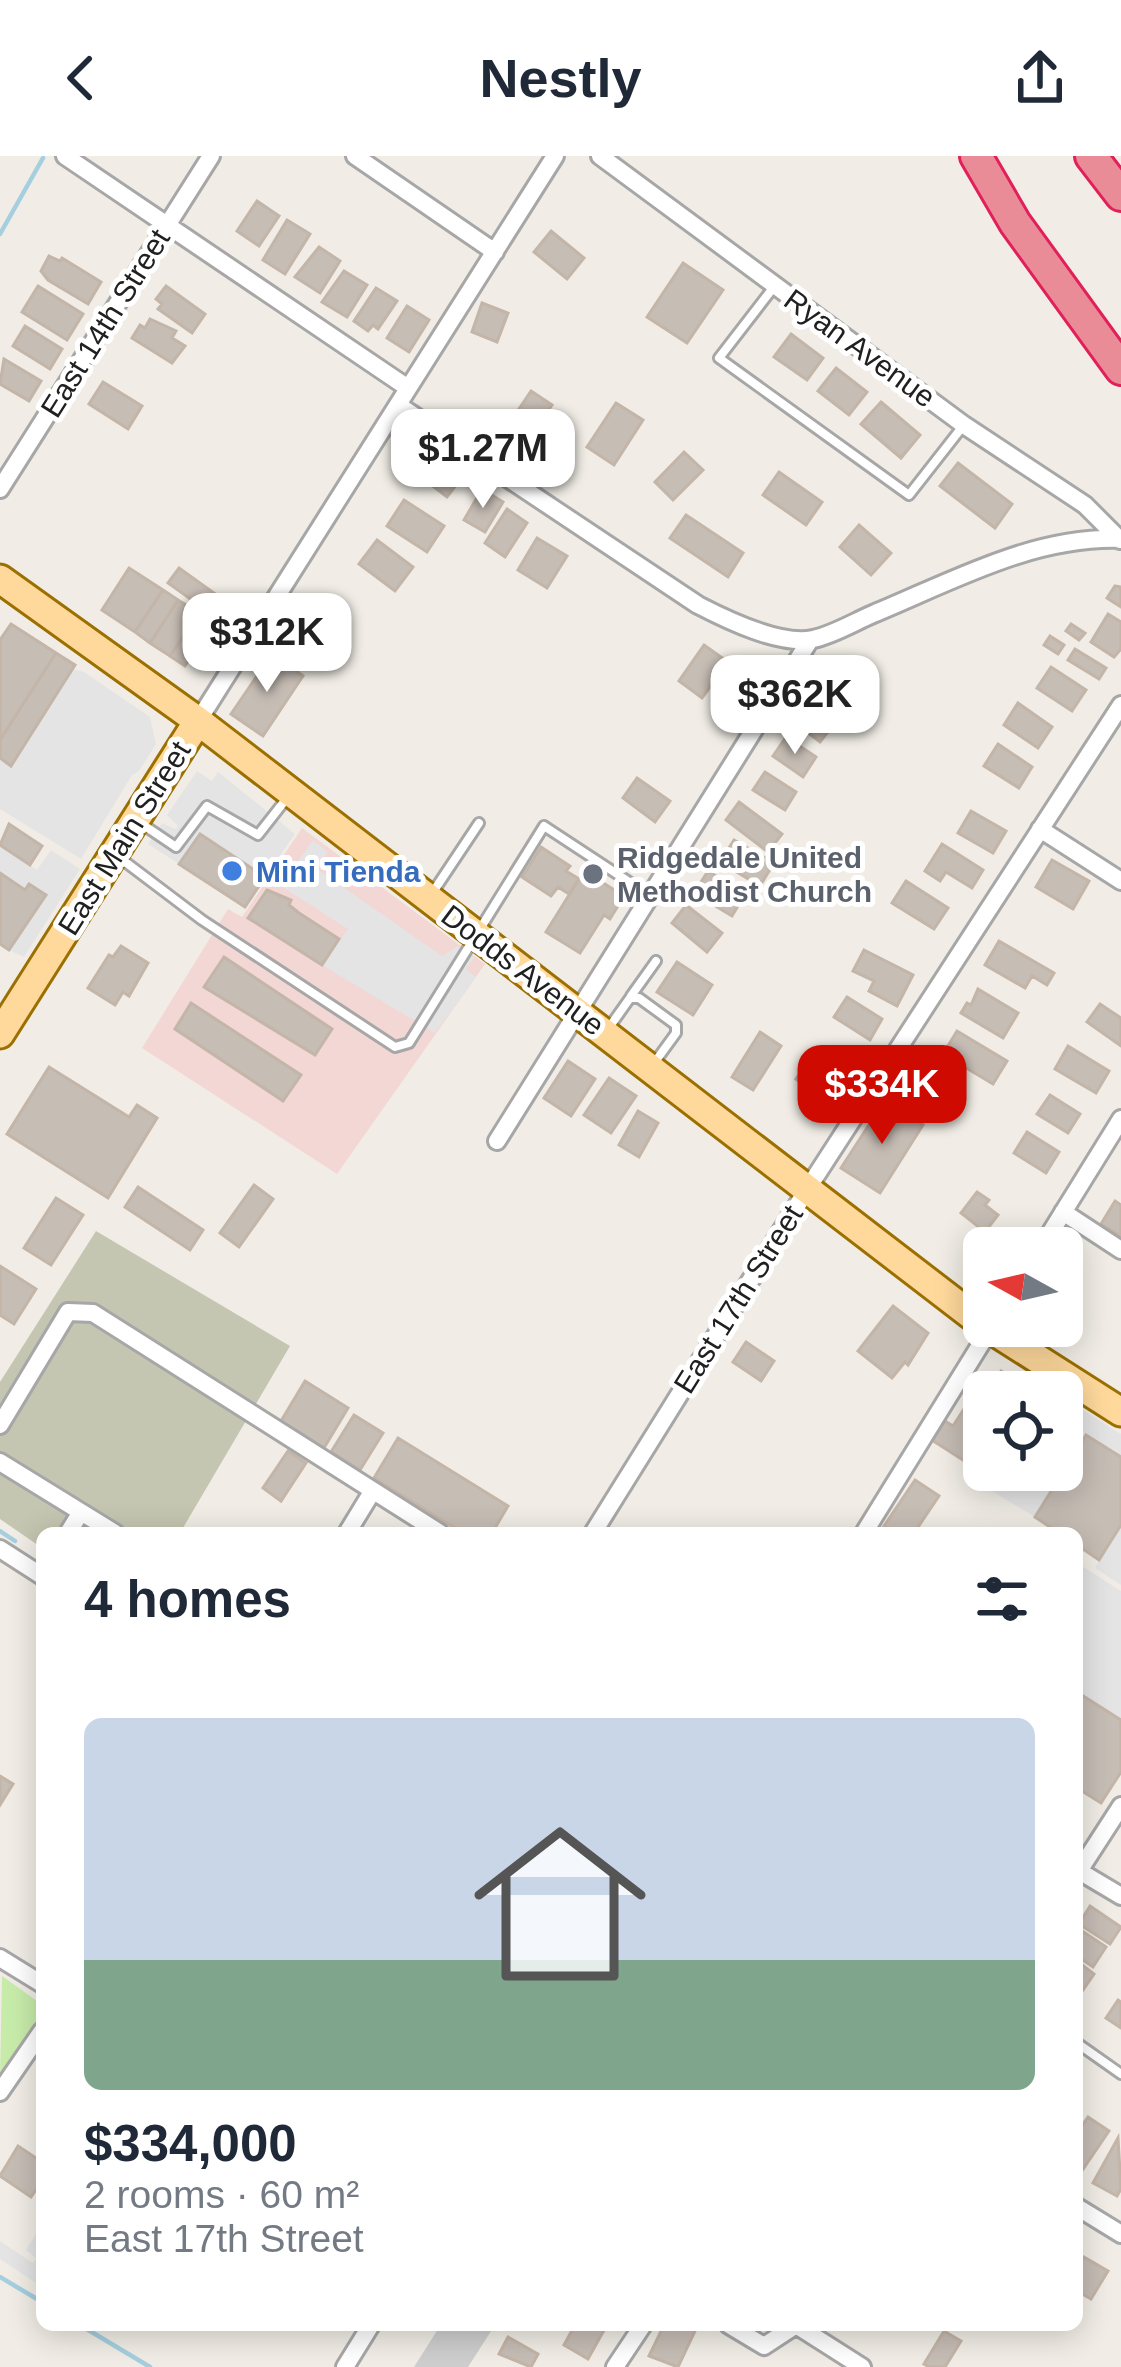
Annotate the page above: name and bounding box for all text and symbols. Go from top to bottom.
icon: back [48,45,114,111]
icon: share [1007,45,1073,111]
text: Nestly [479,48,642,108]
street label: East 14th Street [34,222,176,423]
street label: Ryan Avenue [778,282,942,414]
pin: $1.27M [385,409,581,511]
text: $1.27M [418,426,548,469]
pin: $312K [183,593,351,695]
text: $312K [210,610,324,653]
pin: $362K [711,655,879,757]
text: $362K [738,672,852,715]
street label: East Main Street [51,735,197,941]
place label: Ridgedale United Methodist Church [617,841,872,908]
place label: Mini Tienda [256,855,421,888]
marker: Mini Tienda [219,858,245,884]
marker: Ridgedale United Methodist Church [580,861,606,887]
street label: Dodds Avenue [435,898,611,1042]
pin: $334K [798,1045,966,1147]
text: $334K [825,1062,939,1105]
street label: East 17th Street [667,1198,809,1399]
north arrow [963,1227,1083,1347]
map controls [963,1227,1083,1491]
button: locate [963,1371,1083,1491]
icon: filters [969,1566,1035,1632]
text: 4 homes [84,1571,291,1628]
icon: home [452,1796,668,2012]
text: $334,000 [84,2115,297,2172]
text: 2 rooms · 60 m² [84,2173,359,2216]
text: East 17th Street [84,2217,364,2260]

